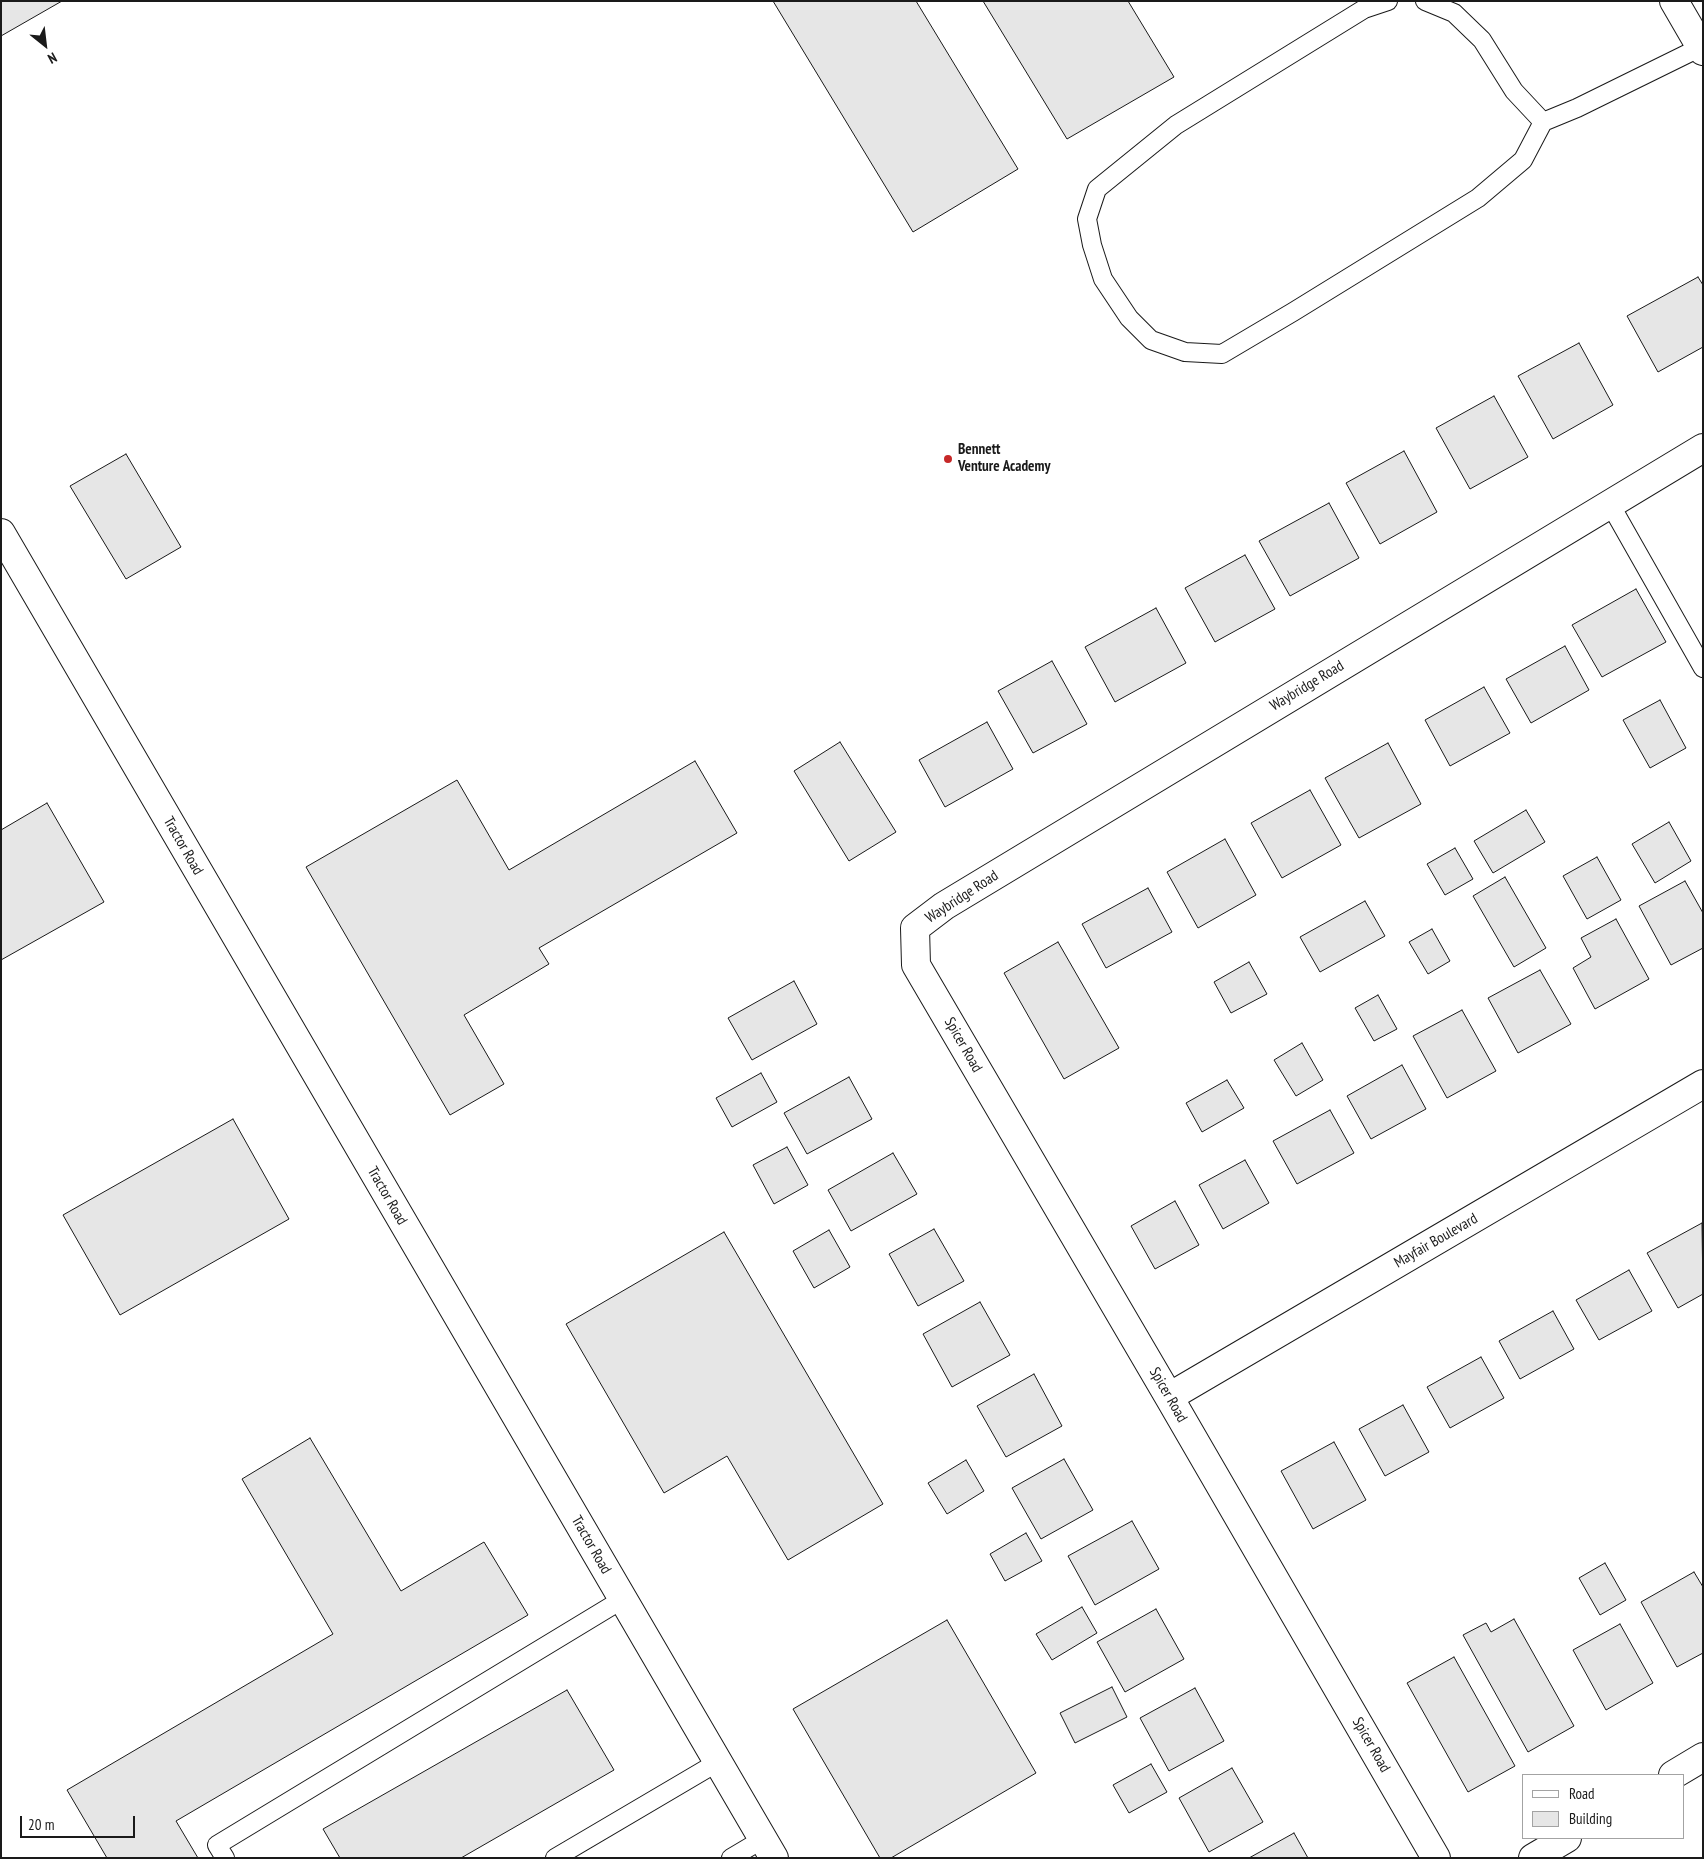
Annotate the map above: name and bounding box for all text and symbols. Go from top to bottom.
north arrow [20,20,70,70]
text: N [45,48,60,68]
place label: Bennett Venture Academy [958,441,1050,476]
marker: Bennett Venture Academy [942,453,954,465]
street label: Waybridge Road [1267,657,1347,715]
street label: Tractor Road [159,814,207,878]
street label: Waybridge Road [922,867,1002,927]
street label: Spicer Road [940,1014,986,1076]
street label: Tractor Road [363,1164,411,1228]
street label: Mayfair Boulevard [1391,1210,1481,1272]
street label: Spicer Road [1145,1364,1191,1426]
street label: Tractor Road [567,1513,615,1577]
street label: Spicer Road [1348,1714,1394,1776]
legend [1522,1774,1684,1839]
text: Road [1569,1784,1595,1803]
scale bar [22,1806,138,1838]
text: Building [1569,1809,1612,1828]
text: 20 m [28,1815,54,1834]

